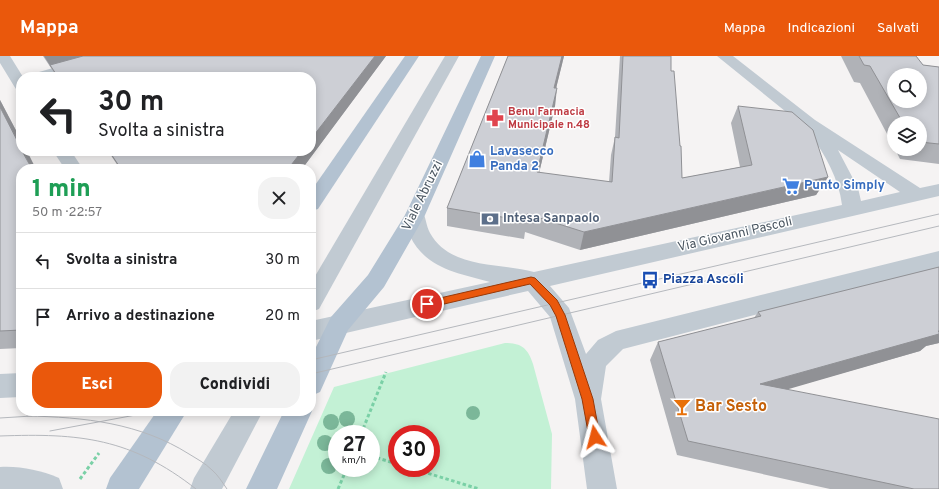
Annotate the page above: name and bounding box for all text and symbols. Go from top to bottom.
text: Mappa [20,16,79,40]
text: Mappa [724,20,765,37]
text: Indicazioni [787,20,855,37]
text: Salvati [877,20,919,37]
map controls [887,68,927,156]
button: search [887,68,927,108]
text: 30 m [98,85,164,121]
icon: left [32,88,84,140]
place label: Benu Farmacia Municipale n.48 [508,105,590,132]
pharmacy icon: Benu Farmacia Municipale n.48 [485,108,505,128]
button: layers [887,116,927,156]
text: Svolta a sinistra [98,120,225,143]
place label: Lavasecco Panda 2 [490,144,554,175]
shop icon: Lavasecco Panda 2 [467,149,487,169]
street label: Viale Abruzzi [399,158,447,234]
text: 1 min [32,175,91,205]
supermarket icon: Punto Simply [781,176,801,196]
button: close [258,177,300,219]
place label: Punto Simply [804,178,886,194]
text: 50 m · 22:57 [32,205,102,221]
bank icon: Intesa Sanpaolo [480,209,500,229]
place label: Intesa Sanpaolo [503,211,600,227]
street label: Via Giovanni Pascoli [676,214,794,256]
icon: left [32,250,54,272]
text: Svolta a sinistra [66,251,177,270]
text: 30 m [265,251,300,270]
bus stop icon: Piazza Ascoli [640,270,660,290]
place label: Piazza Ascoli [663,272,744,288]
pin [410,287,444,321]
icon: arrive [416,293,438,315]
icon: arrive [32,306,54,328]
text: Arrivo a destinazione [66,307,215,326]
text: 20 m [265,307,300,326]
button: Esci [32,362,162,408]
button: Condividi [170,362,300,408]
bar icon: Bar Sesto [672,397,692,417]
place label: Bar Sesto [695,397,767,417]
position arrow [574,416,616,458]
speed limit sign: 30 [388,425,440,477]
text: 27 [343,433,365,459]
text: km/h [342,454,366,467]

